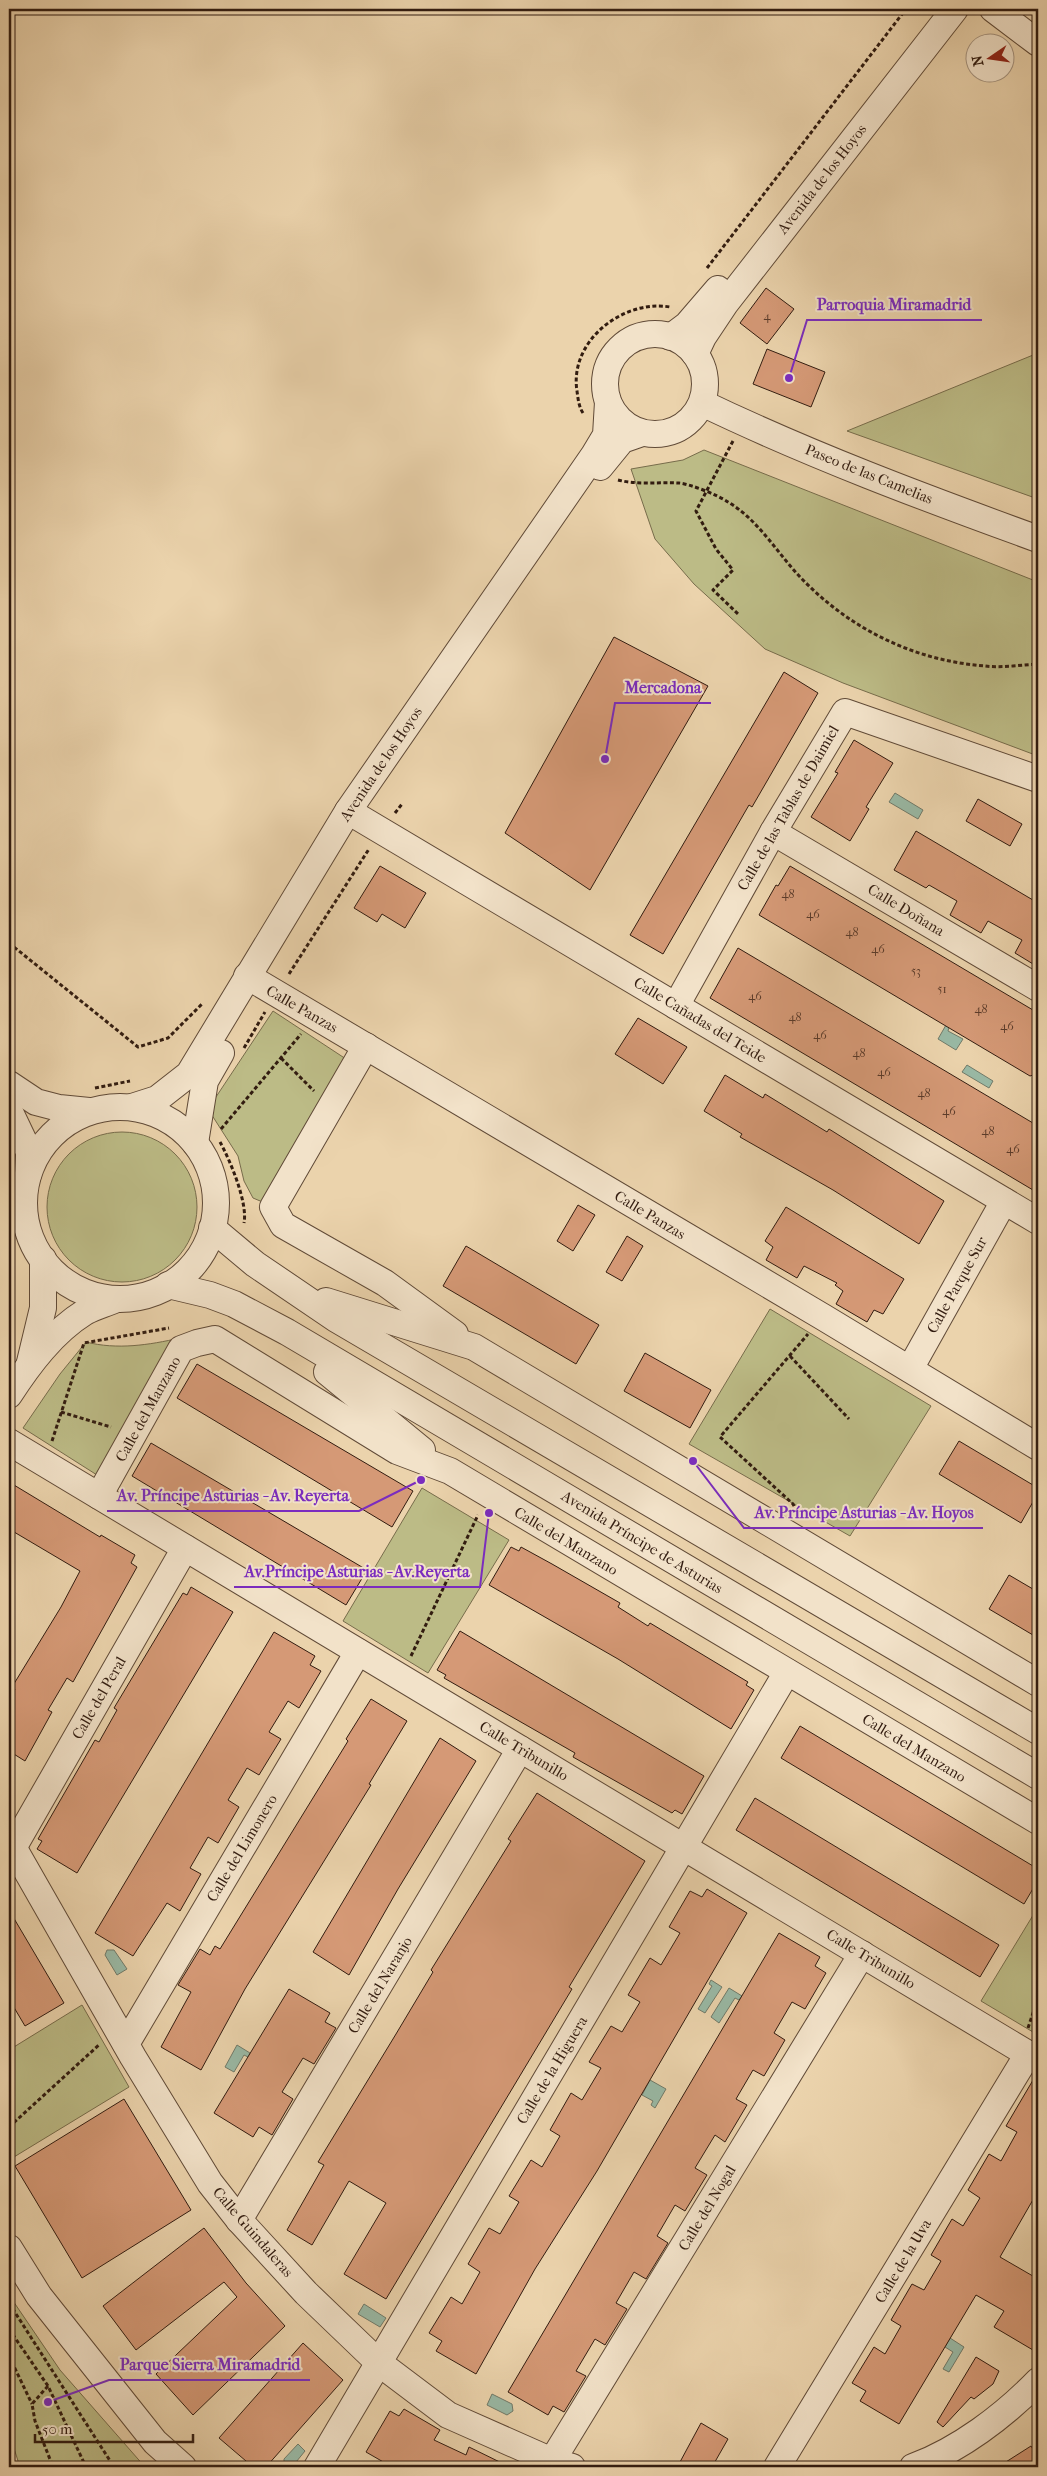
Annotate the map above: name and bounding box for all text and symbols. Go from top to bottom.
north arrow [964,32,1014,82]
text: N [968,53,987,68]
street label: Avenida de los Hoyos [773,120,871,238]
callout: Parroquia Miramadrid [807,289,982,320]
text: Parroquia Miramadrid [817,295,973,315]
house number: 4 [763,309,771,323]
street label: Paseo de las Camelias [803,440,936,508]
callout: Mercadona [615,672,711,703]
text: Mercadona [624,678,702,697]
street label: Avenida de los Hoyos [335,703,426,826]
street label: Calle de las Tablas de Daimiel [733,722,843,894]
street label: Calle Doñana [864,880,948,940]
house number: 48 [781,887,795,901]
house number: 46 [806,907,820,921]
house number: 48 [845,925,859,939]
house number: 46 [871,942,885,956]
house number: 53 [911,964,921,978]
street label: Calle Cañadas del Teide [630,973,770,1067]
street label: Calle Panzas [263,981,341,1037]
house number: 51 [937,982,947,996]
house number: 46 [748,989,762,1003]
house number: 48 [974,1002,988,1016]
house number: 48 [788,1010,802,1024]
house number: 46 [1000,1019,1014,1033]
house number: 46 [813,1028,827,1042]
house number: 48 [852,1046,866,1060]
house number: 46 [877,1065,891,1079]
house number: 48 [917,1086,931,1100]
house number: 46 [942,1104,956,1118]
house number: 48 [981,1124,995,1138]
house number: 46 [1006,1142,1020,1156]
street label: Calle Panzas [611,1187,689,1243]
street label: Calle Parque Sur [923,1233,991,1336]
street label: Calle del Manzano [112,1353,185,1465]
callout: Av. Príncipe Asturias - Av. Reyerta [107,1480,359,1511]
text: Av. Príncipe Asturias - Av. Reyerta [116,1486,350,1506]
street label: Avenida Príncipe de Asturias [557,1486,726,1598]
callout: Av. Príncipe Asturias - Av. Hoyos [744,1497,983,1528]
street label: Calle del Manzano [511,1503,622,1579]
text: Av. Príncipe Asturias - Av. Hoyos [753,1503,974,1523]
callout: Av.Príncipe Asturias - Av.Reyerta [234,1556,480,1587]
text: Av.Príncipe Asturias - Av.Reyerta [243,1562,470,1582]
street label: Calle del Peral [68,1654,130,1742]
street label: Calle del Manzano [859,1710,970,1786]
street label: Calle Tribunillo [476,1717,572,1785]
street label: Calle del Limonero [203,1791,281,1905]
street label: Calle Tribunillo [823,1925,919,1993]
street label: Calle del Naranjo [344,1933,416,2037]
street label: Calle de la Higuera [513,2012,592,2127]
street label: Calle del Nogal [674,2162,740,2254]
street label: Calle Guindaleras [209,2183,297,2281]
street label: Calle de la Uva [871,2215,936,2306]
callout: Parque Sierra Miramadrid [109,2349,310,2380]
text: Parque Sierra Miramadrid [120,2355,302,2375]
scale bar [35,2411,192,2443]
text: 50 m [42,2420,73,2438]

